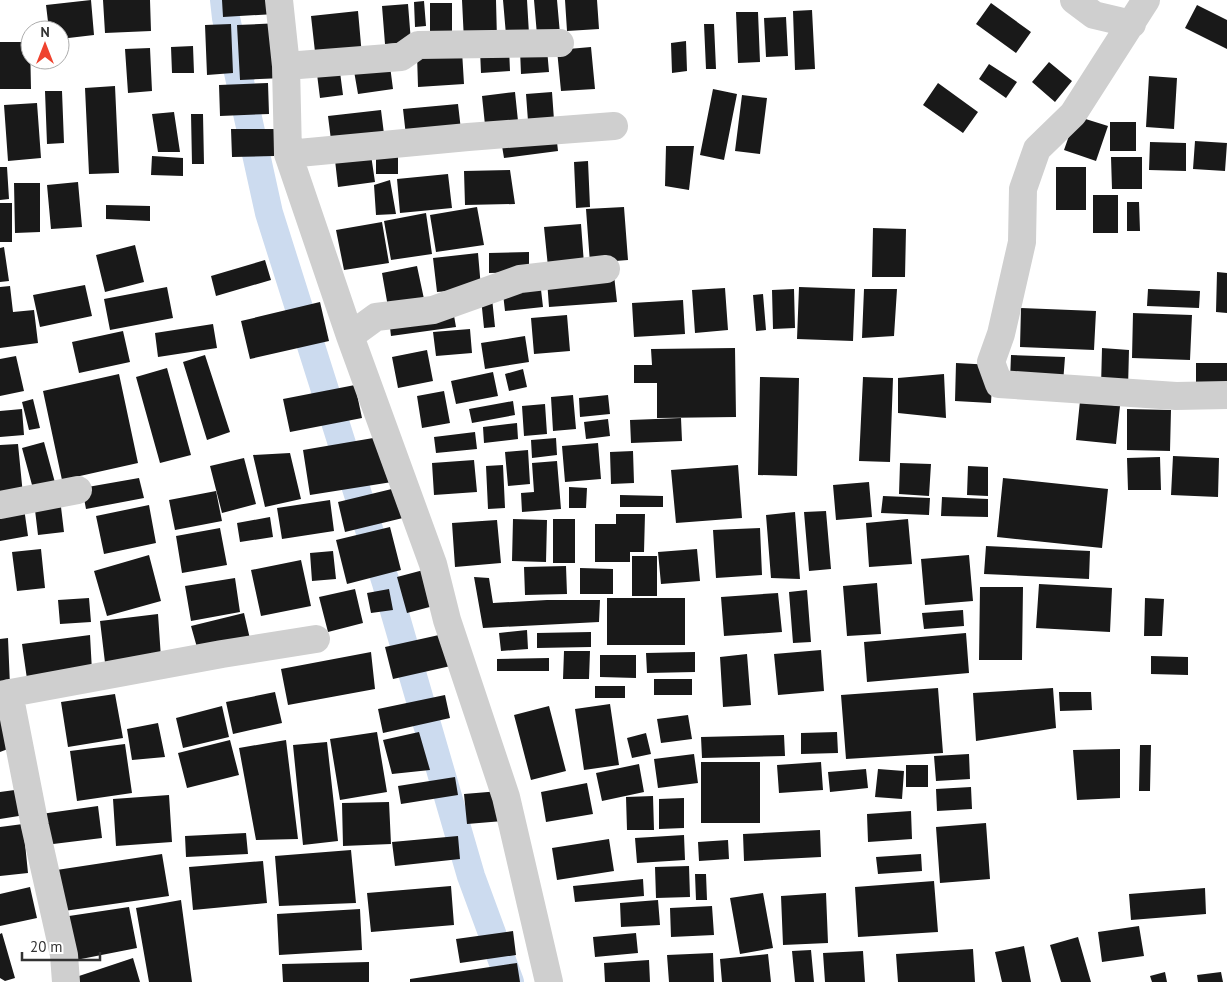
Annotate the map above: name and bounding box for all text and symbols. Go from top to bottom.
north arrow [20,20,70,70]
text: N [40,23,50,41]
scale bar [22,930,100,962]
text: 20 m [30,937,63,956]

